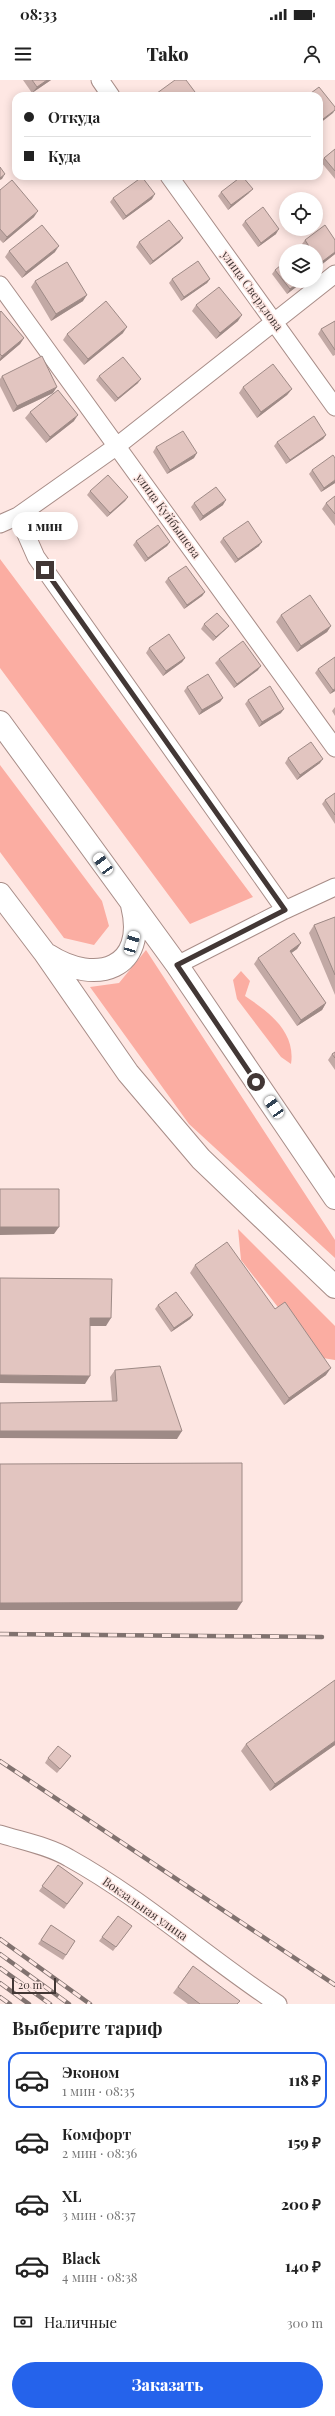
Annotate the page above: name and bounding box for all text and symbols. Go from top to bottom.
text: 08:33 [20,4,57,24]
text: Tako [147,42,188,66]
icon: menu [12,43,34,65]
icon: person [301,43,323,65]
text: Откуда [48,107,100,127]
text: Куда [48,146,81,166]
map controls [279,192,323,288]
button: locate [279,192,323,236]
button: layers [279,244,323,288]
street label: улица Свердлова [218,246,287,334]
street label: улица Куйбышева [132,469,205,561]
callout: 1 мин [12,512,78,540]
text: 1 мин [28,517,62,534]
route end [36,561,54,579]
car [91,851,115,877]
car [123,930,141,956]
route start [247,1073,265,1091]
car [262,1094,286,1120]
street label: Вокзальная улица [100,1873,191,1944]
scale bar [12,1976,56,1995]
text: 20 m [18,1977,42,1992]
text: Выберите тариф [12,2016,162,2040]
icon: car [14,2062,50,2098]
text: Эконом [62,2062,119,2082]
text: 118 ₽ [289,2070,321,2090]
text: 1 мин · 08:35 [62,2082,135,2099]
icon: car [14,2124,50,2160]
text: Комфорт [62,2124,131,2144]
text: 159 ₽ [288,2132,321,2152]
text: 2 мин · 08:36 [62,2144,137,2161]
icon: car [14,2186,50,2222]
text: XL [62,2186,82,2206]
text: 200 ₽ [281,2194,321,2214]
text: 3 мин · 08:37 [62,2206,135,2223]
icon: car [14,2248,50,2284]
text: Black [62,2248,101,2268]
text: 140 ₽ [285,2256,321,2276]
text: 4 мин · 08:38 [62,2268,138,2285]
icon: cash [12,2311,34,2333]
text: Наличные [44,2312,117,2332]
text: 300 m [287,2314,323,2331]
button: Заказать [12,2362,323,2408]

